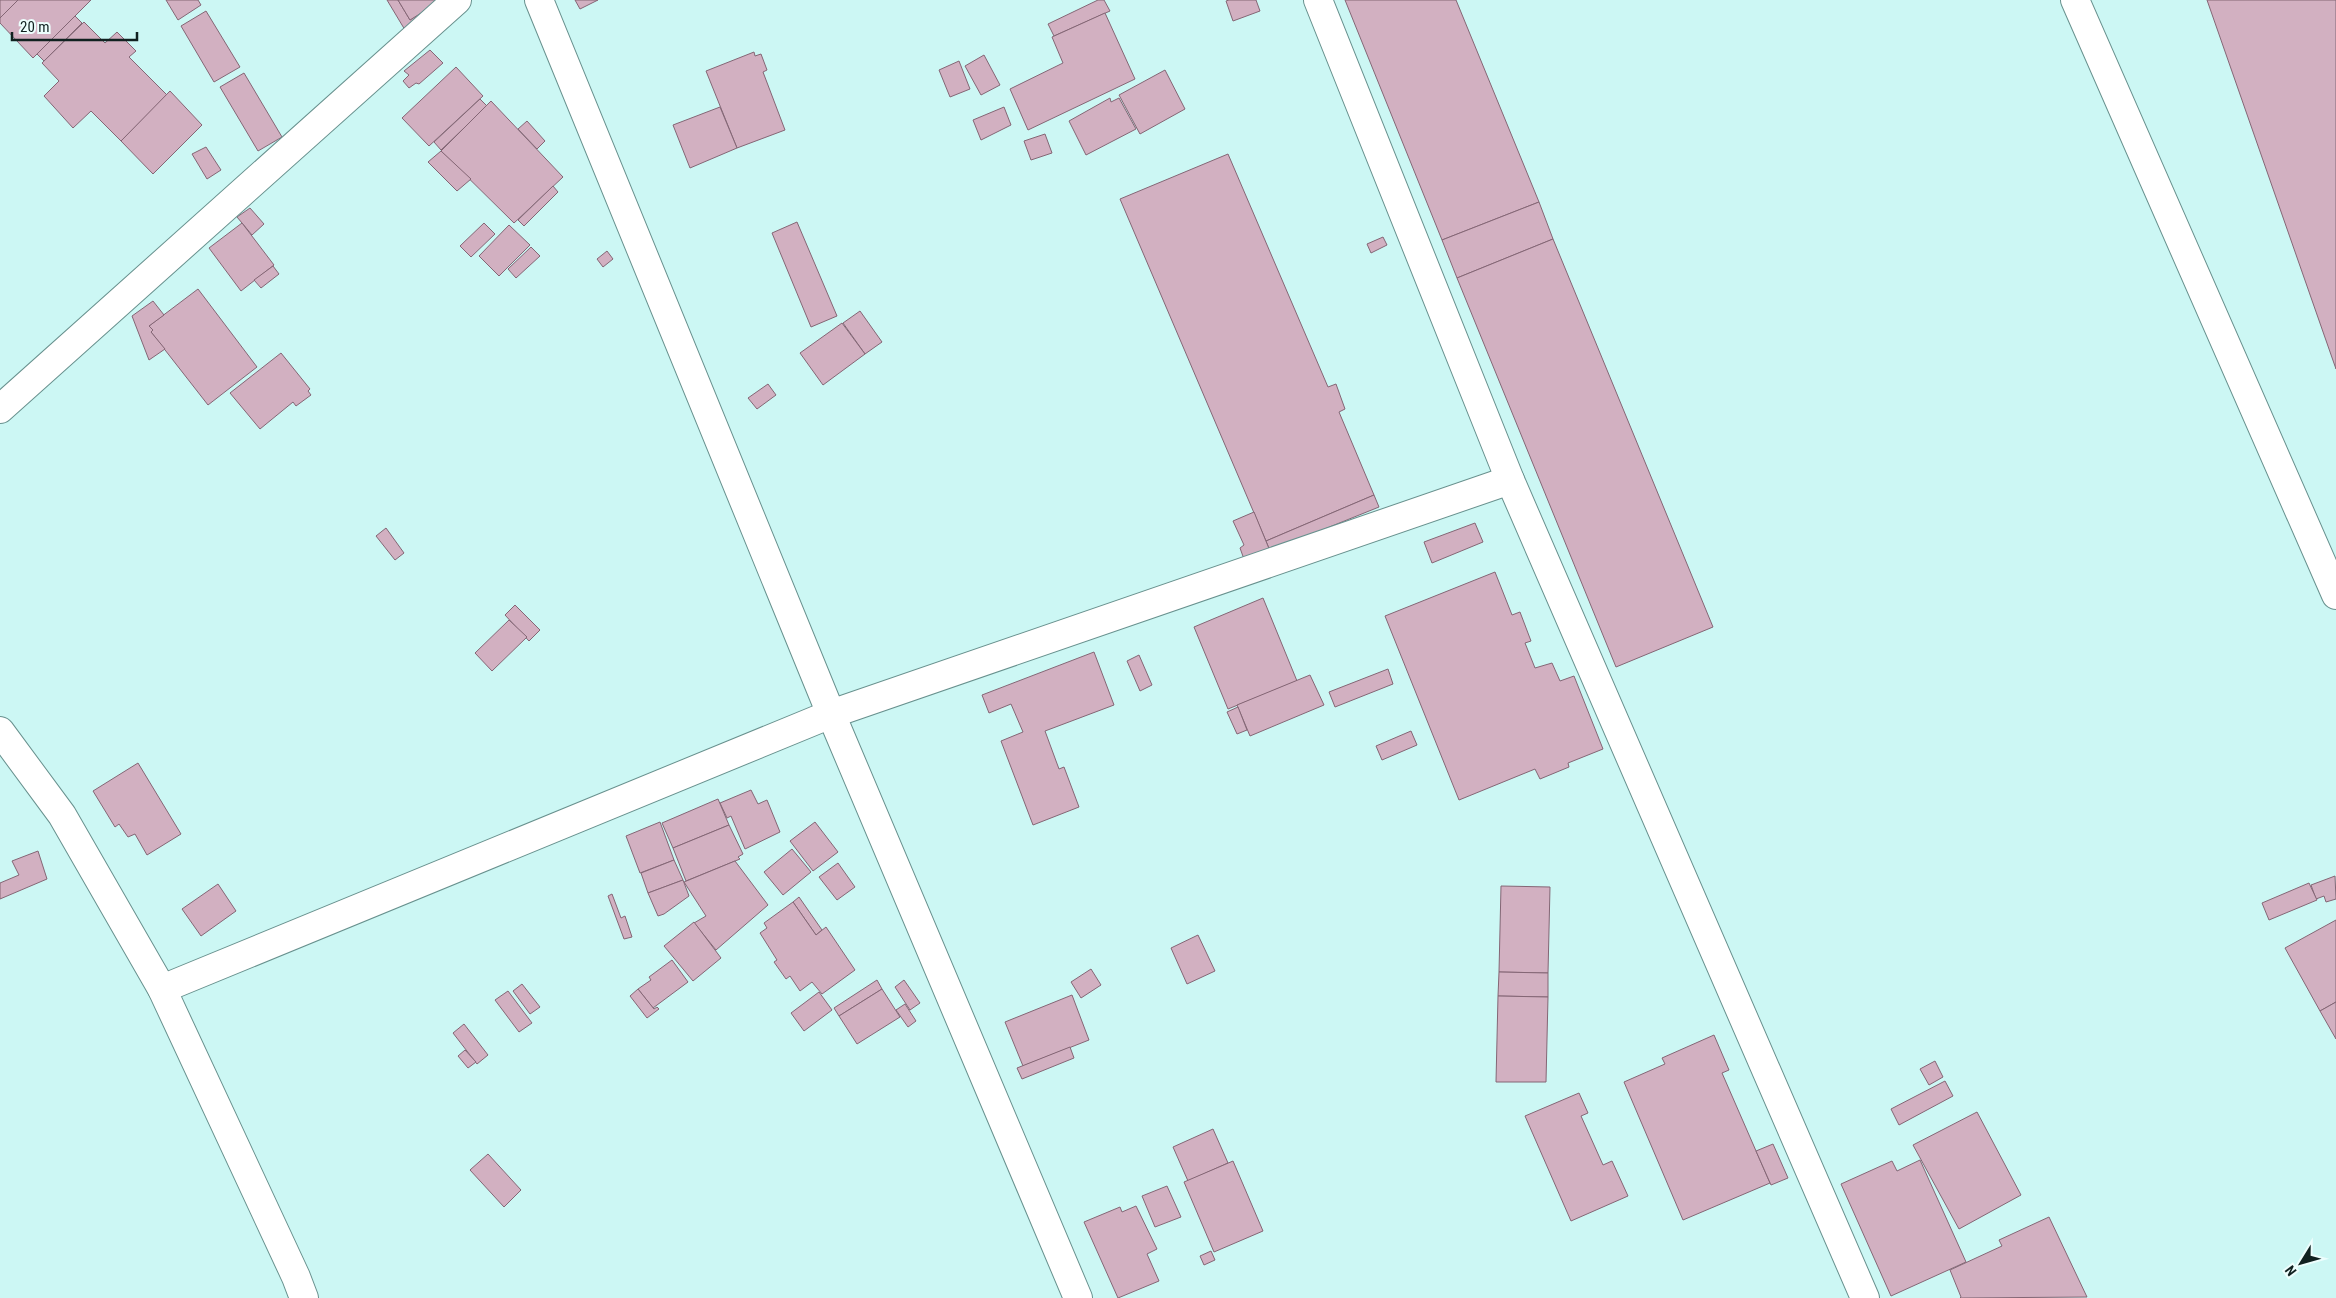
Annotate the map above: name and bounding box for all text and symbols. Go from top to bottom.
scale bar [12,10,138,42]
text: 20 m [20,18,50,36]
north arrow [2276,1238,2326,1288]
text: N [2282,1263,2300,1279]

